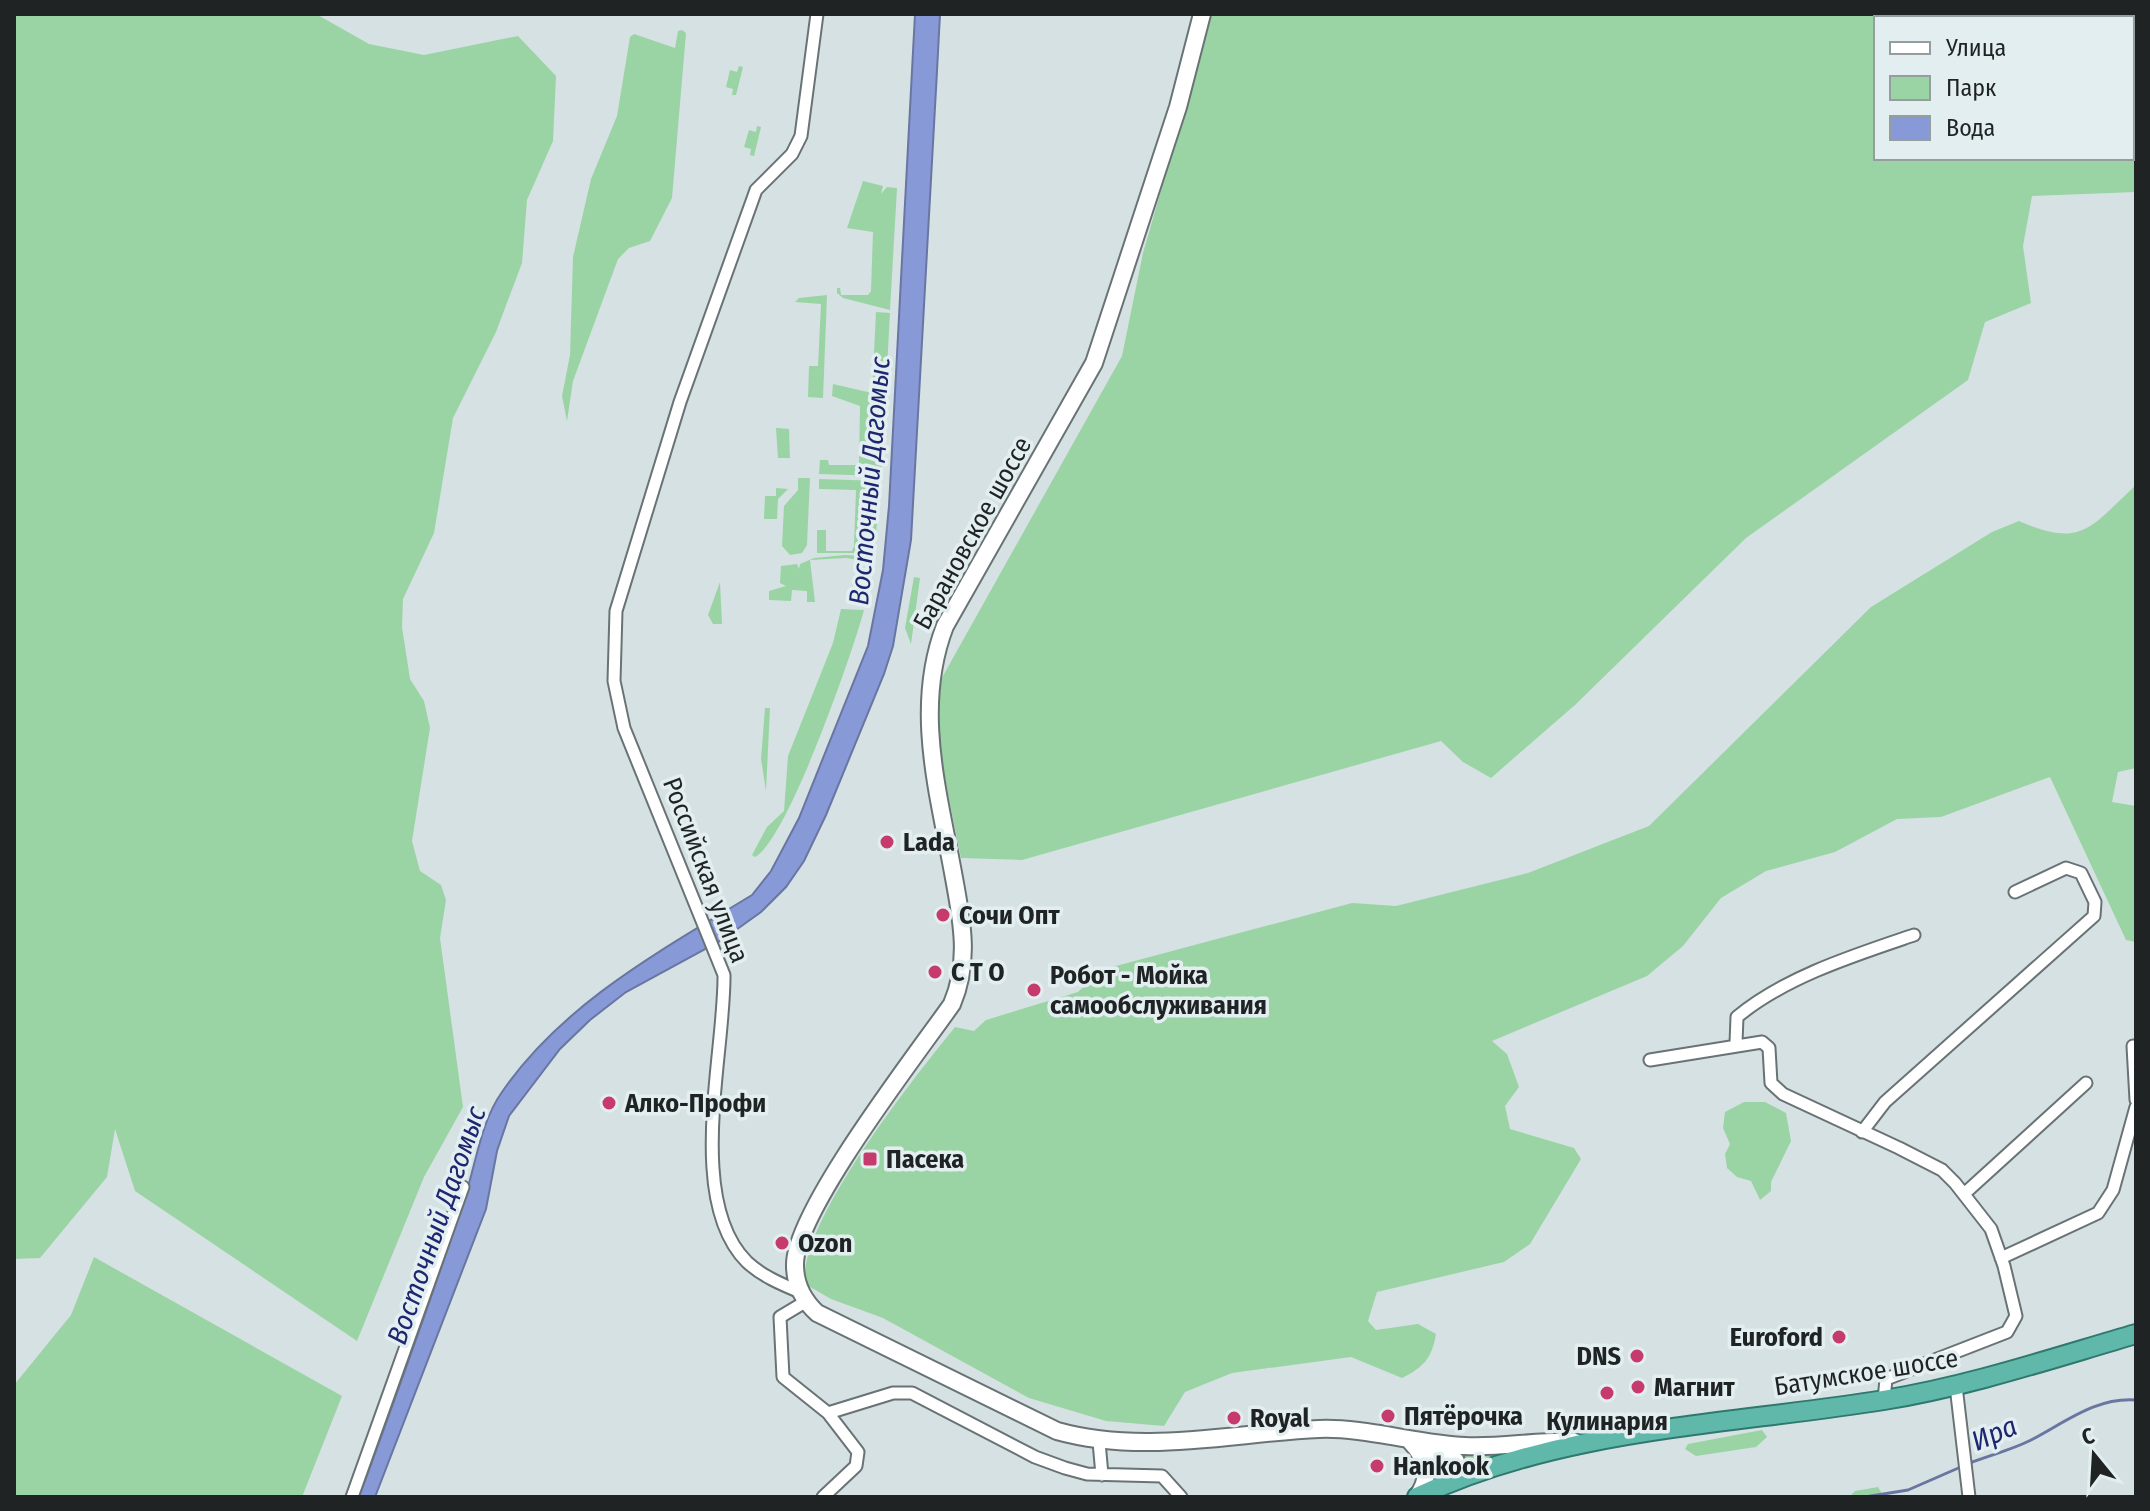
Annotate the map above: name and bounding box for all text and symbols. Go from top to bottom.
legend [1874,16,2134,160]
text: Улица [1945,34,2006,62]
text: Парк [1946,74,1997,102]
text: Вода [1946,114,1995,142]
water label: Восточный Дагомыс [842,354,897,607]
street label: Барановское шоссе [907,432,1038,635]
street label: Российская улица [656,773,755,967]
place label: Lada [903,827,955,858]
marker: Lada [878,833,896,851]
place label: Сочи Опт [959,900,1060,931]
marker: Сочи Опт [934,906,952,924]
place label: С Т О [951,957,1005,988]
place label: Робот - Мойка самообслуживания [1050,960,1267,1021]
marker: С Т О [926,963,944,981]
marker: Робот - Мойка самообслуживания [1025,981,1043,999]
place label: Алко-Профи [624,1088,766,1119]
marker: Алко-Профи [600,1094,618,1112]
water label: Восточный Дагомыс [380,1101,493,1348]
place label: Пасека [886,1144,964,1175]
marker: Пасека [861,1150,879,1168]
place label: Ozon [798,1228,852,1259]
marker: Ozon [773,1234,791,1252]
place label: Euroford [1730,1322,1823,1353]
marker: Euroford [1830,1328,1848,1346]
place label: DNS [1576,1341,1621,1372]
street label: Батумское шоссе [1772,1343,1960,1402]
marker: DNS [1628,1347,1646,1365]
place label: Магнит [1654,1372,1736,1403]
marker: Магнит [1629,1378,1647,1396]
marker: Кулинария [1598,1384,1616,1402]
place label: Пятёрочка [1404,1401,1523,1432]
place label: Royal [1250,1403,1310,1434]
place label: Кулинария [1546,1406,1668,1437]
marker: Пятёрочка [1379,1407,1397,1425]
marker: Royal [1225,1409,1243,1427]
water label: Ира [1966,1409,2022,1458]
north arrow [2054,1415,2134,1495]
text: С [2078,1422,2098,1451]
place label: Hankook [1393,1451,1490,1482]
marker: Hankook [1368,1457,1386,1475]

